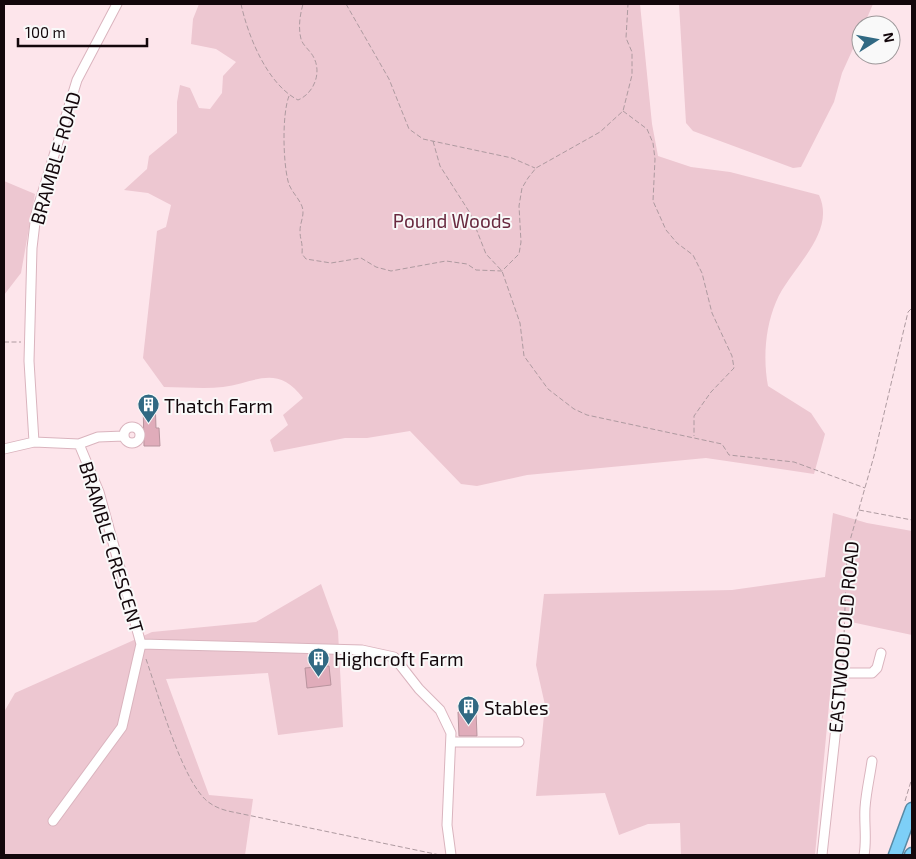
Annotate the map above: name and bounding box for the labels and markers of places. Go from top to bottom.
building icon: Thatch Farm [136,393,160,424]
place label: Thatch Farm [164,394,273,417]
building icon: Highcroft Farm [306,646,330,677]
place label: Highcroft Farm [334,647,464,670]
building icon: Stables [456,695,480,726]
place label: Stables [484,696,549,719]

